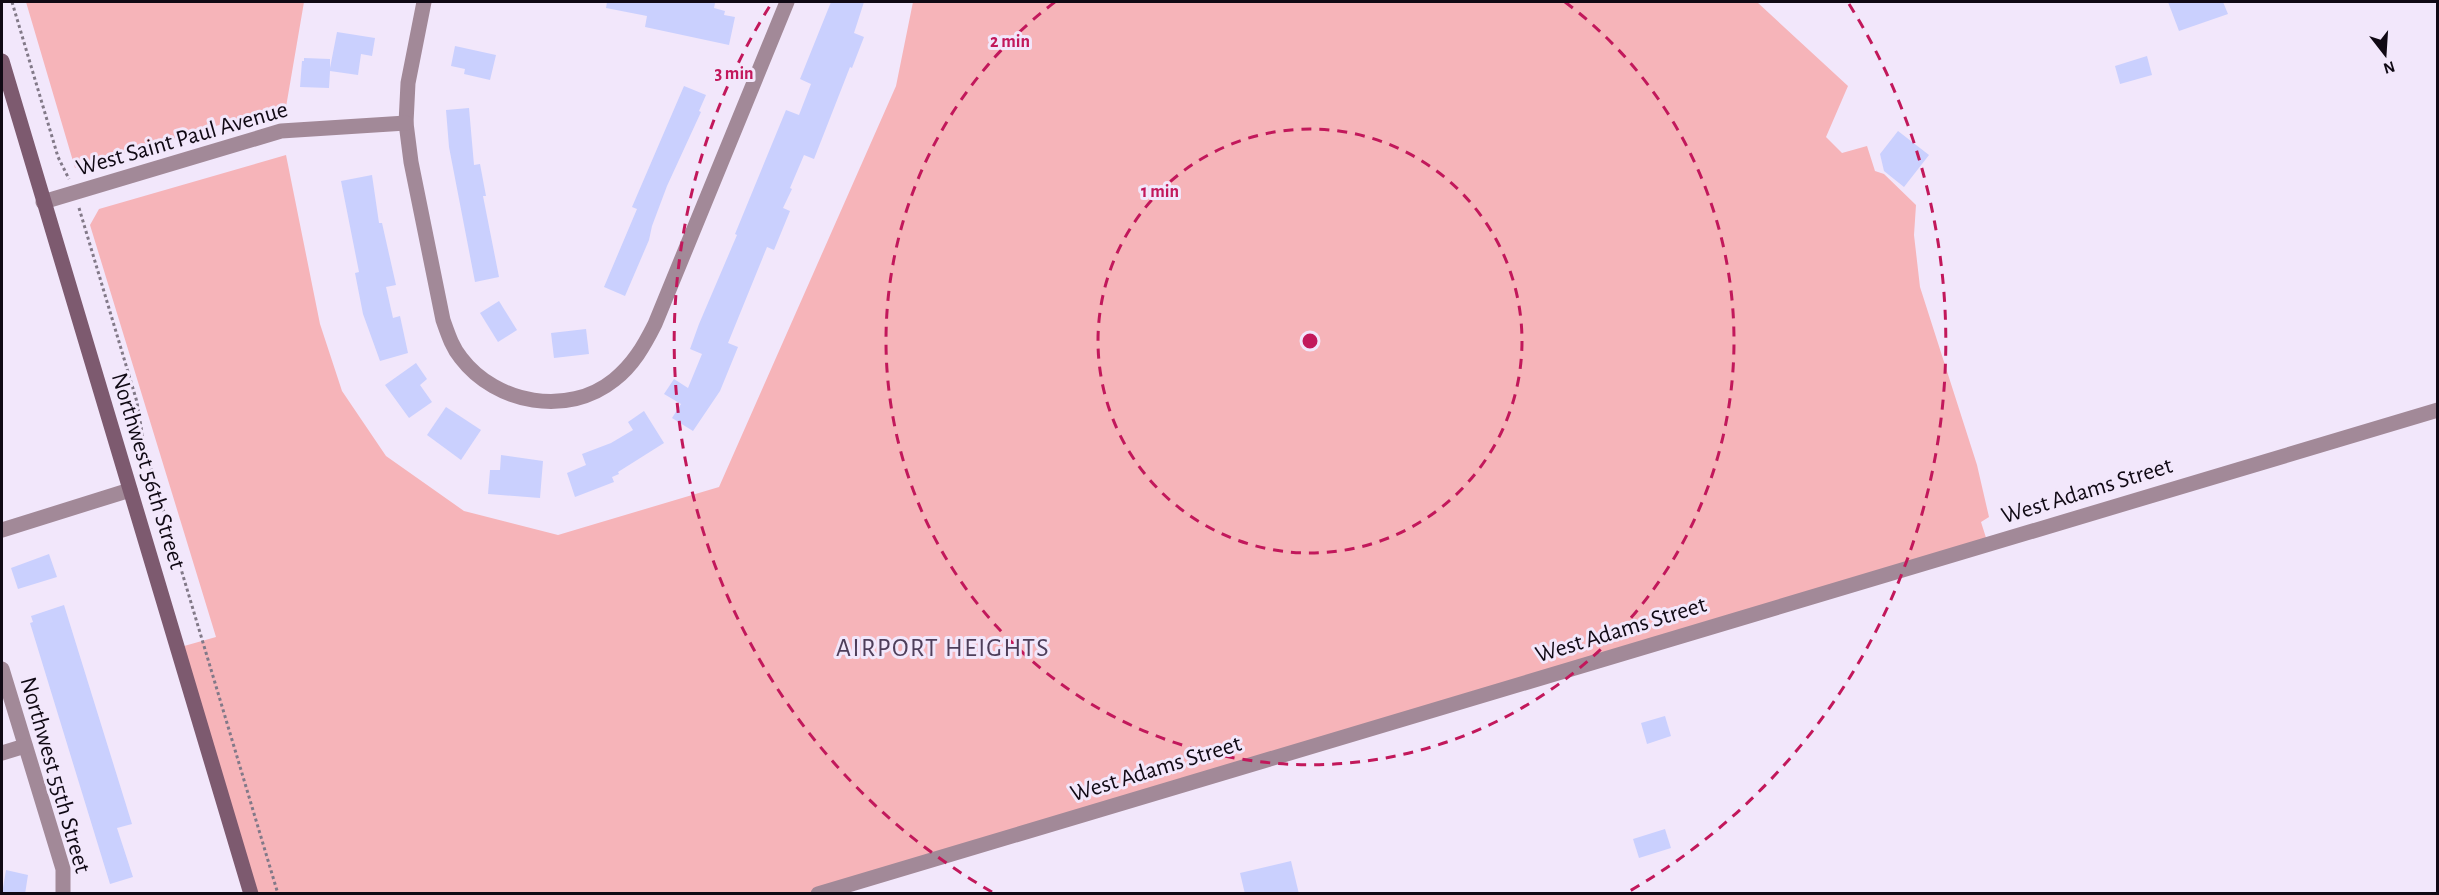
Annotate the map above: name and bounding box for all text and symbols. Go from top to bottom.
north arrow [2355,24,2415,84]
text: 2 min [990,33,1030,51]
text: N [2381,58,2397,77]
text: 3 min [714,65,754,83]
street label: West Saint Paul Avenue [74,97,290,181]
text: 1 min [1141,183,1179,201]
centre of rings [1300,331,1320,351]
street label: Northwest 56th Street [107,370,189,572]
street label: West Adams Street [1999,454,2176,528]
street label: West Adams Street [1533,593,1710,667]
district label: AIRPORT HEIGHTS [836,635,1050,661]
street label: Northwest 55th Street [15,674,95,876]
street label: West Adams Street [1068,732,1245,806]

